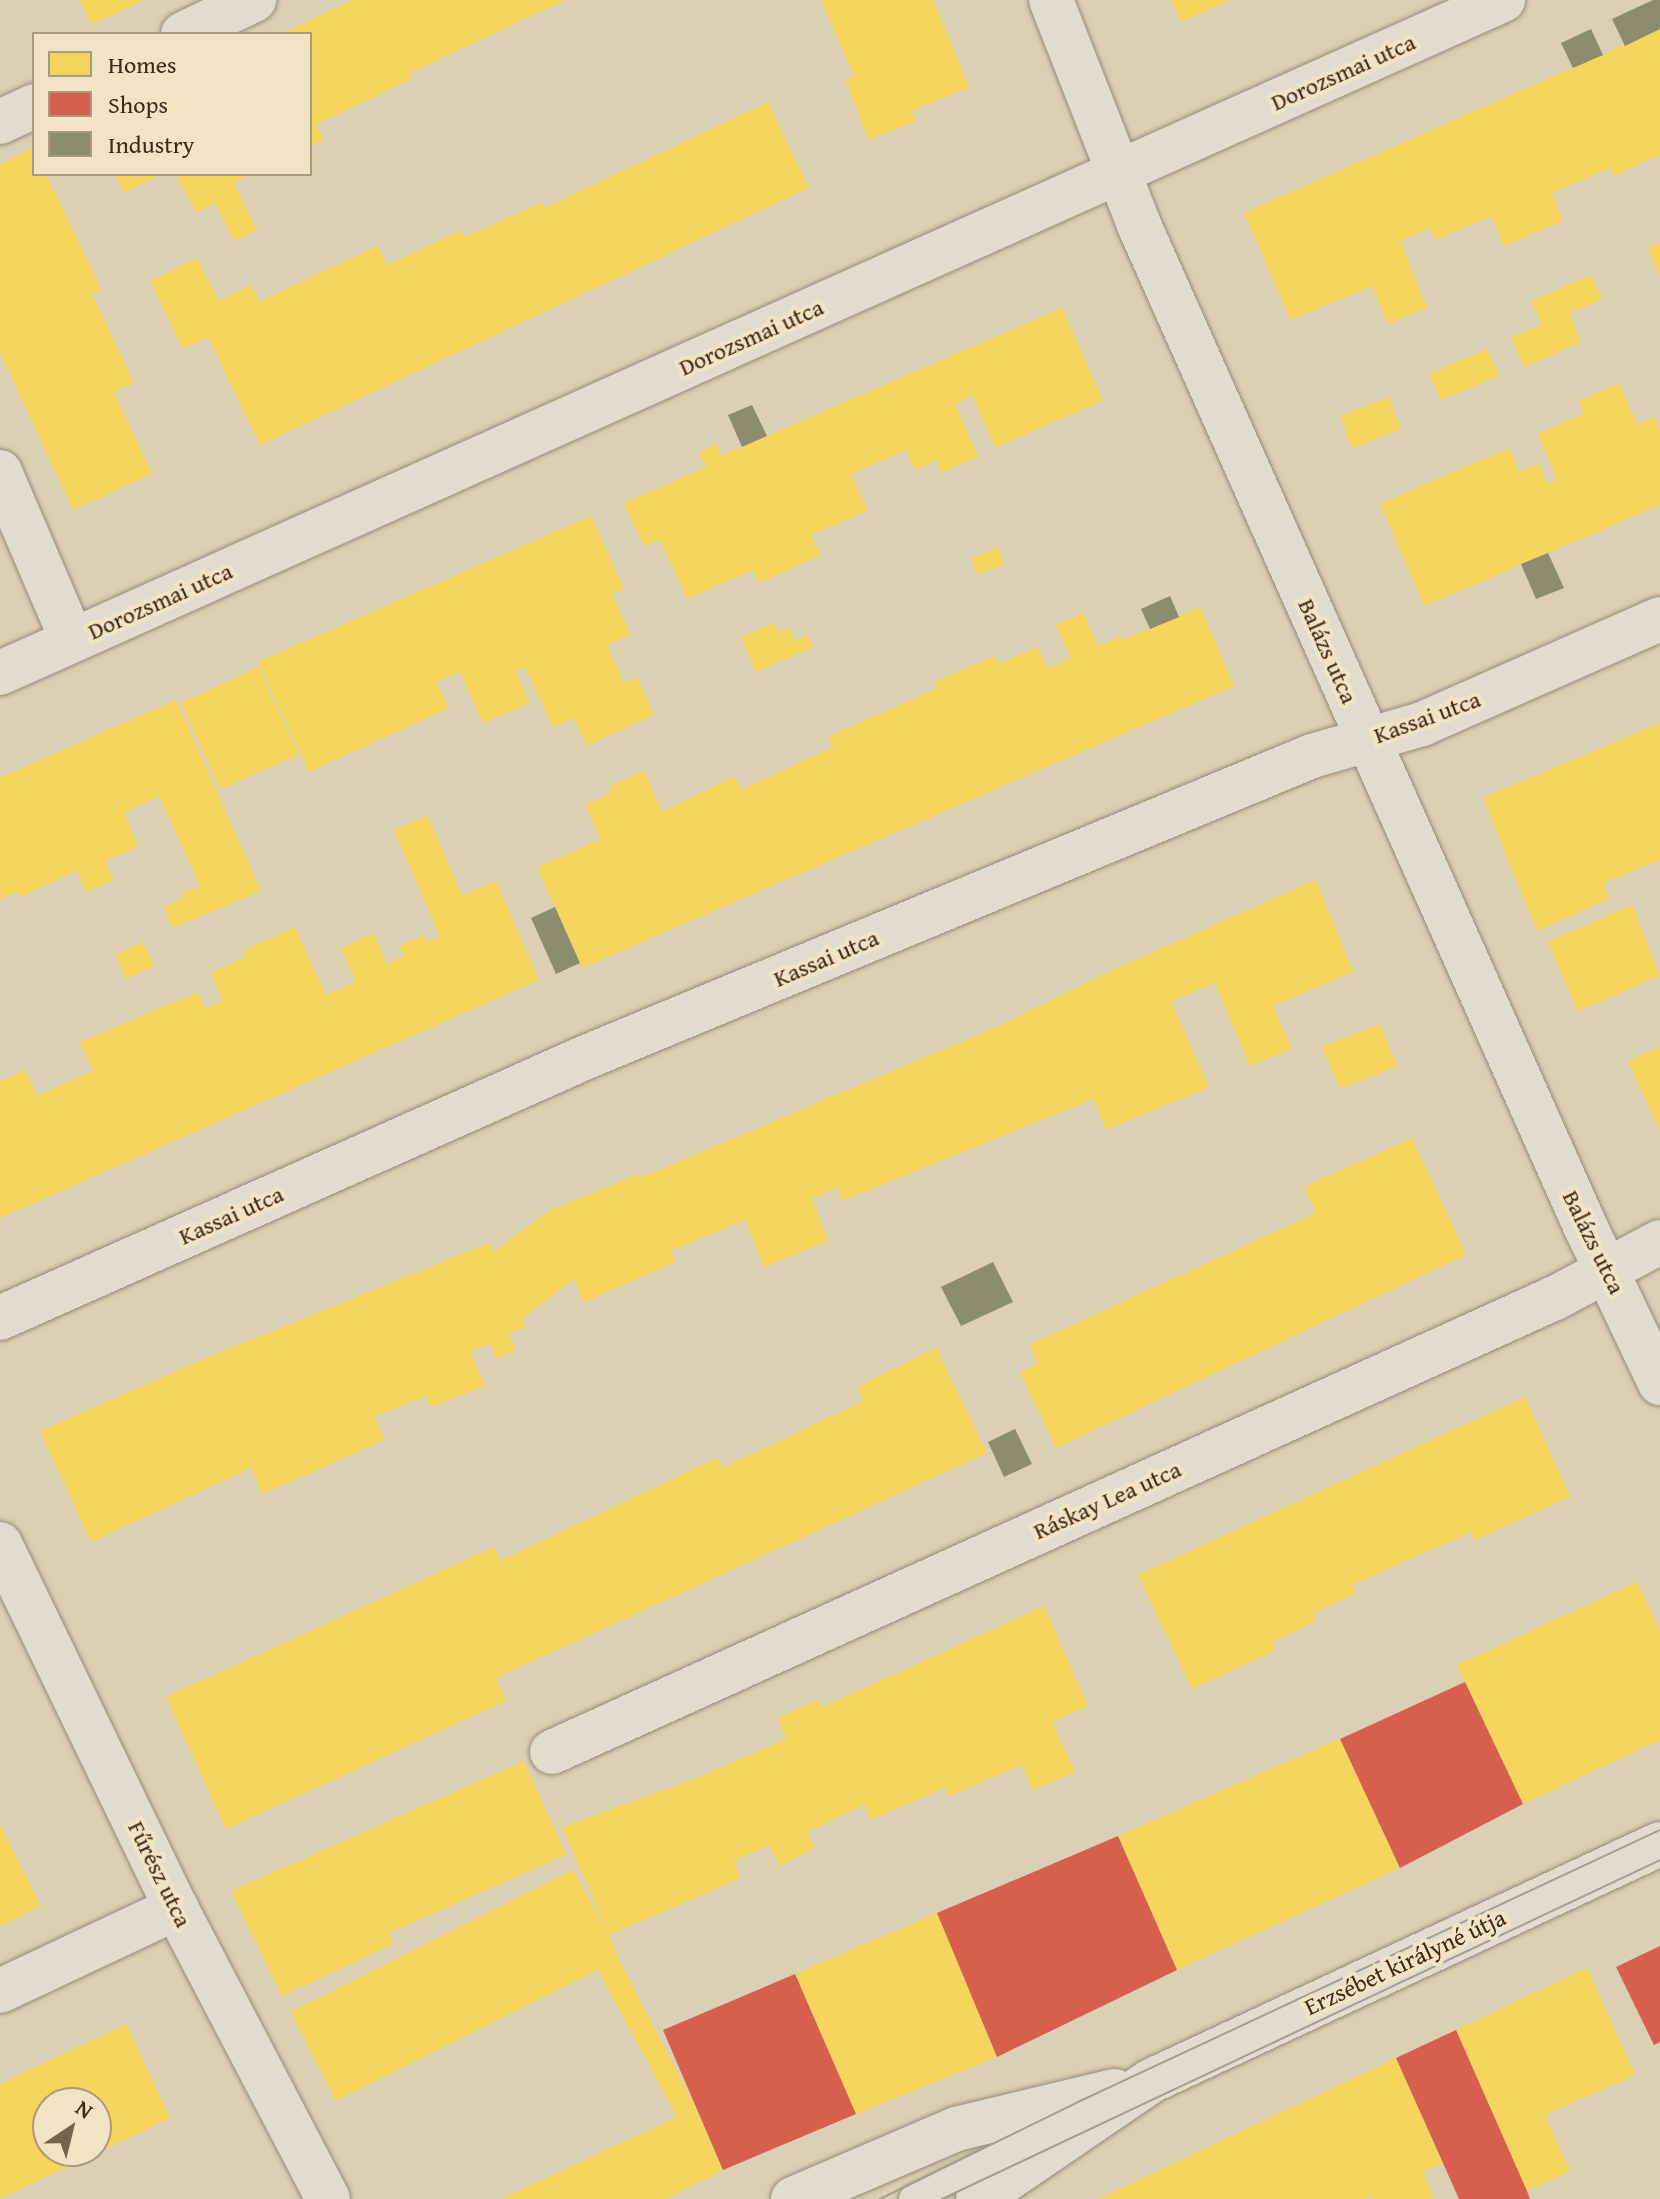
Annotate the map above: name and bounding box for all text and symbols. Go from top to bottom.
street label: Dorozsmai utca [1266,27,1420,117]
legend [32,32,312,176]
text: Homes [108,47,177,82]
text: Shops [108,87,168,122]
text: Industry [108,127,195,162]
street label: Dorozsmai utca [674,292,828,382]
street label: Dorozsmai utca [83,556,237,646]
street label: Balázs utca [1292,594,1364,708]
street label: Kassai utca [1370,684,1484,750]
street label: Kassai utca [769,923,883,993]
street label: Kassai utca [174,1179,288,1251]
street label: Balázs utca [1557,1185,1631,1299]
street label: Ráskay Lea utca [1029,1455,1185,1545]
street label: Fűrész utca [122,1816,198,1932]
street label: Erzsébet királyné útja [1300,1903,1510,2021]
north arrow [32,2087,112,2167]
text: N [69,2092,100,2126]

